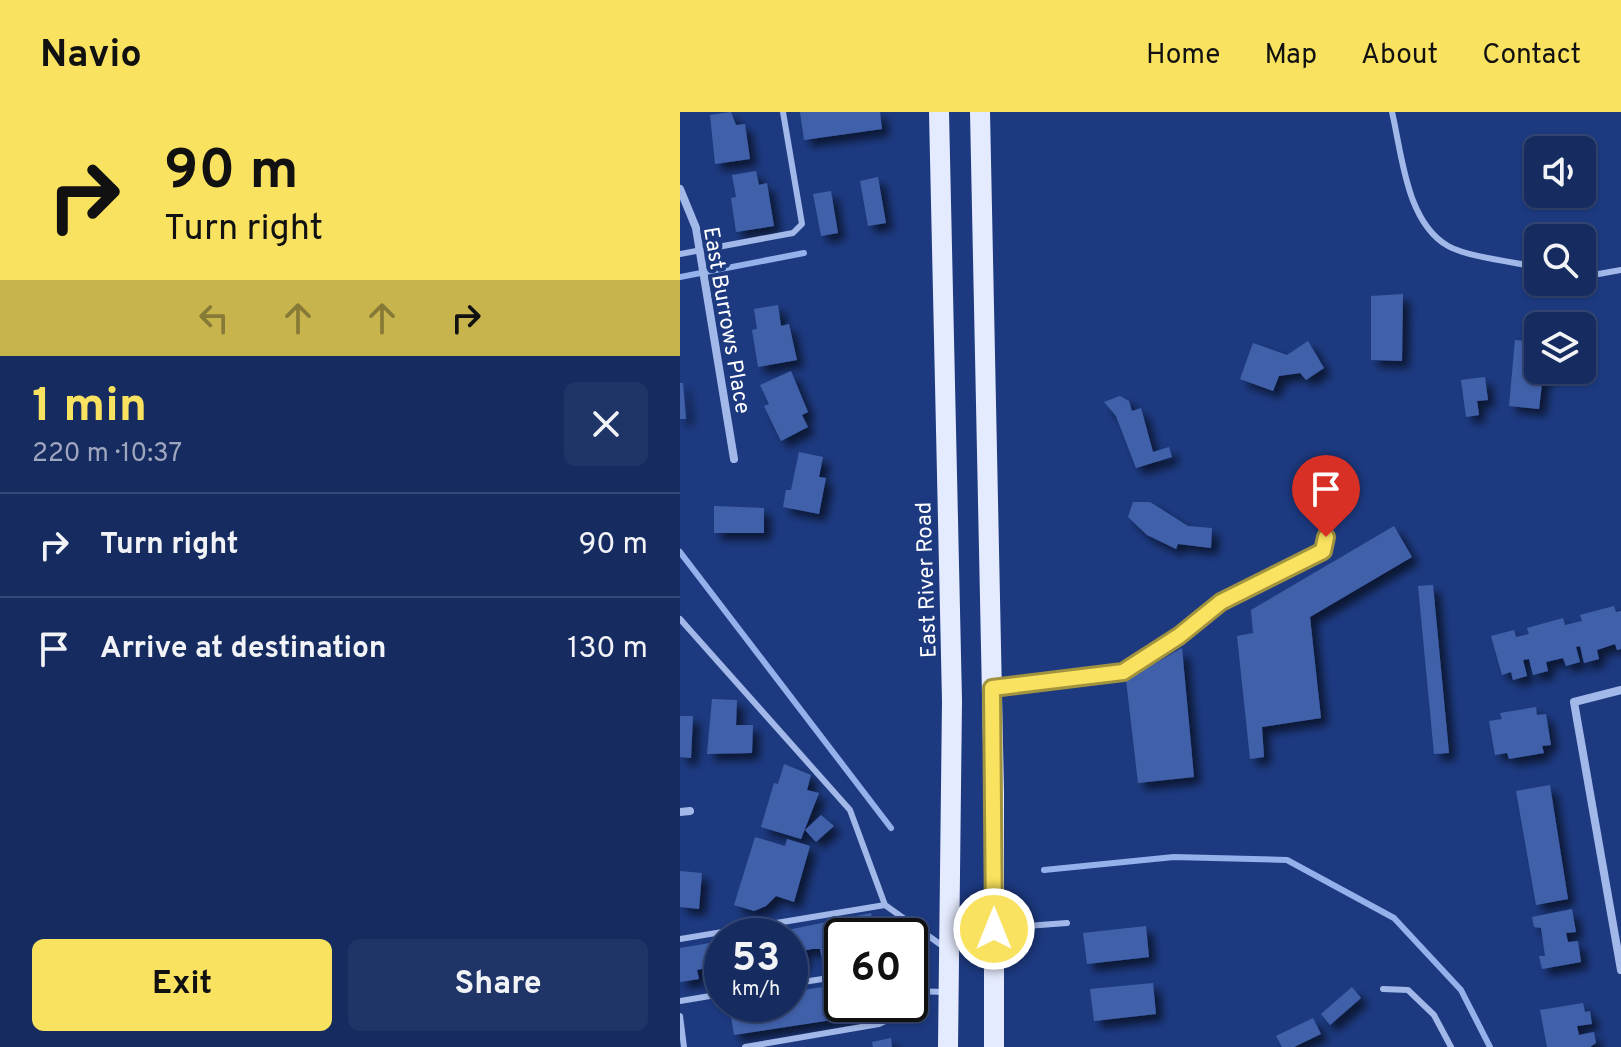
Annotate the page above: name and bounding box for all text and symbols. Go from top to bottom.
text: Navio [40,32,142,81]
text: Home [1146,38,1220,74]
text: Map [1264,38,1317,74]
text: About [1361,38,1438,74]
text: Contact [1482,38,1581,74]
map controls [1524,136,1596,384]
button: sound [1524,136,1596,208]
text: 90 m [164,138,299,208]
icon: right [32,144,136,248]
text: Turn right [164,207,323,253]
button: search [1524,224,1596,296]
street label: East Burrows Place [696,225,755,416]
icon: left [192,296,236,340]
icon: ahead [276,296,320,340]
icon: ahead [360,296,404,340]
icon: right [444,296,488,340]
button: layers [1524,312,1596,384]
text: 1 min [32,378,147,438]
button: close [564,382,648,466]
text: 220 m · 10:37 [32,438,182,471]
pin [1292,455,1360,537]
icon: arrive [1304,467,1348,511]
street label: East River Road [911,501,944,658]
icon: right [32,523,76,567]
text: Turn right [100,527,238,564]
text: 90 m [579,527,648,564]
icon: arrive [32,627,76,671]
text: Arrive at destination [100,631,386,668]
text: 130 m [567,631,648,668]
position arrow [952,887,1036,971]
speed limit sign: 60 [824,918,928,1022]
text: 53 [732,935,780,985]
button: Exit [32,939,332,1031]
button: Share [348,939,648,1031]
text: km/h [732,977,780,1003]

